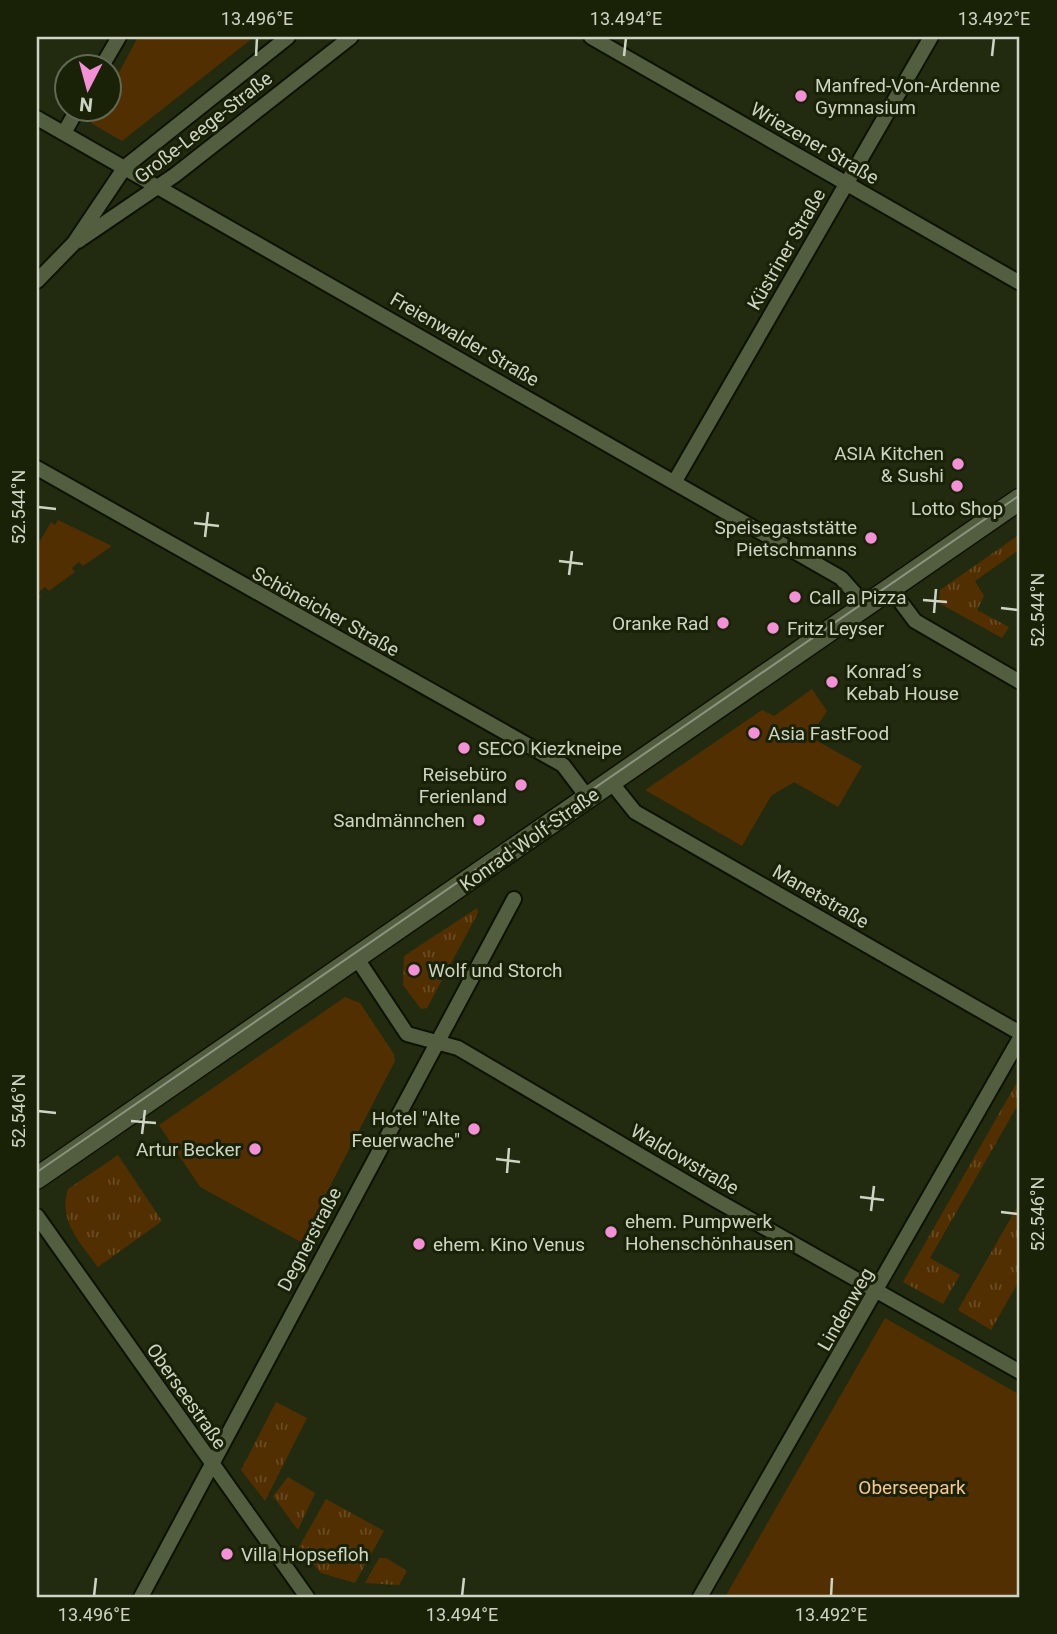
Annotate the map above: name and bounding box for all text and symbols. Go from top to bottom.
text: 13.496°E [221,8,293,29]
text: 13.494°E [590,8,662,29]
text: 13.492°E [958,8,1030,29]
north arrow [52,52,122,122]
street label: Große-Leege-Straße [130,67,277,188]
place label: Manfred-Von-Ardenne Gymnasium [815,74,1000,119]
marker: Manfred-Von-Ardenne Gymnasium [793,88,809,104]
text: N [78,92,94,117]
street label: Wriezener Straße [747,97,883,189]
street label: Küstriner Straße [742,184,830,314]
street label: Freienwalder Straße [386,287,543,391]
place label: ASIA Kitchen & Sushi [834,442,944,487]
marker: ASIA Kitchen & Sushi [950,456,966,472]
text: 52.544°N [8,470,29,544]
marker: Lotto Shop [949,478,965,494]
place label: Lotto Shop [911,497,1003,520]
place label: Speisegaststätte Pietschmanns [715,516,857,561]
marker: Speisegaststätte Pietschmanns [863,530,879,546]
street label: Schöneicher Straße [248,561,403,661]
text: 52.544°N [1027,573,1048,647]
place label: Call a Pizza [809,586,907,609]
marker: Call a Pizza [787,589,803,605]
place label: Oranke Rad [612,612,709,635]
marker: Oranke Rad [715,615,731,631]
place label: Fritz Leyser [787,617,885,640]
marker: Fritz Leyser [765,620,781,636]
place label: Konrad´s Kebab House [846,660,959,705]
marker: Konrad´s Kebab House [824,674,840,690]
place label: Asia FastFood [768,722,889,745]
marker: Asia FastFood [746,725,762,741]
place label: SECO Kiezkneipe [478,737,622,760]
marker: SECO Kiezkneipe [456,740,472,756]
place label: Reisebüro Ferienland [419,763,507,808]
marker: Reisebüro Ferienland [513,777,529,793]
street label: Konrad-Wolf-Straße [455,783,603,896]
place label: Sandmännchen [333,809,465,832]
marker: Sandmännchen [471,812,487,828]
street label: Manetstraße [768,860,873,933]
place label: Wolf und Storch [428,959,563,982]
marker: Wolf und Storch [406,962,422,978]
text: 52.546°N [8,1074,29,1148]
place label: Hotel "Alte Feuerwache" [351,1107,460,1152]
street label: Waldowstraße [627,1119,743,1200]
marker: Hotel "Alte Feuerwache" [466,1121,482,1137]
place label: Artur Becker [136,1138,242,1161]
marker: Artur Becker [247,1141,263,1157]
text: 52.546°N [1027,1177,1048,1251]
street label: Degnerstraße [273,1183,346,1295]
place label: ehem. Pumpwerk Hohenschönhausen [625,1210,794,1255]
marker: ehem. Pumpwerk Hohenschönhausen [603,1224,619,1240]
place label: ehem. Kino Venus [433,1233,585,1256]
marker: ehem. Kino Venus [411,1236,427,1252]
street label: Lindenweg [813,1264,878,1355]
street label: Oberseestraße [142,1339,232,1454]
park label: Oberseepark [858,1476,966,1499]
place label: Villa Hopsefloh [241,1543,369,1566]
marker: Villa Hopsefloh [219,1546,235,1562]
text: 13.496°E [58,1604,130,1625]
text: 13.494°E [426,1604,498,1625]
text: 13.492°E [795,1604,867,1625]

